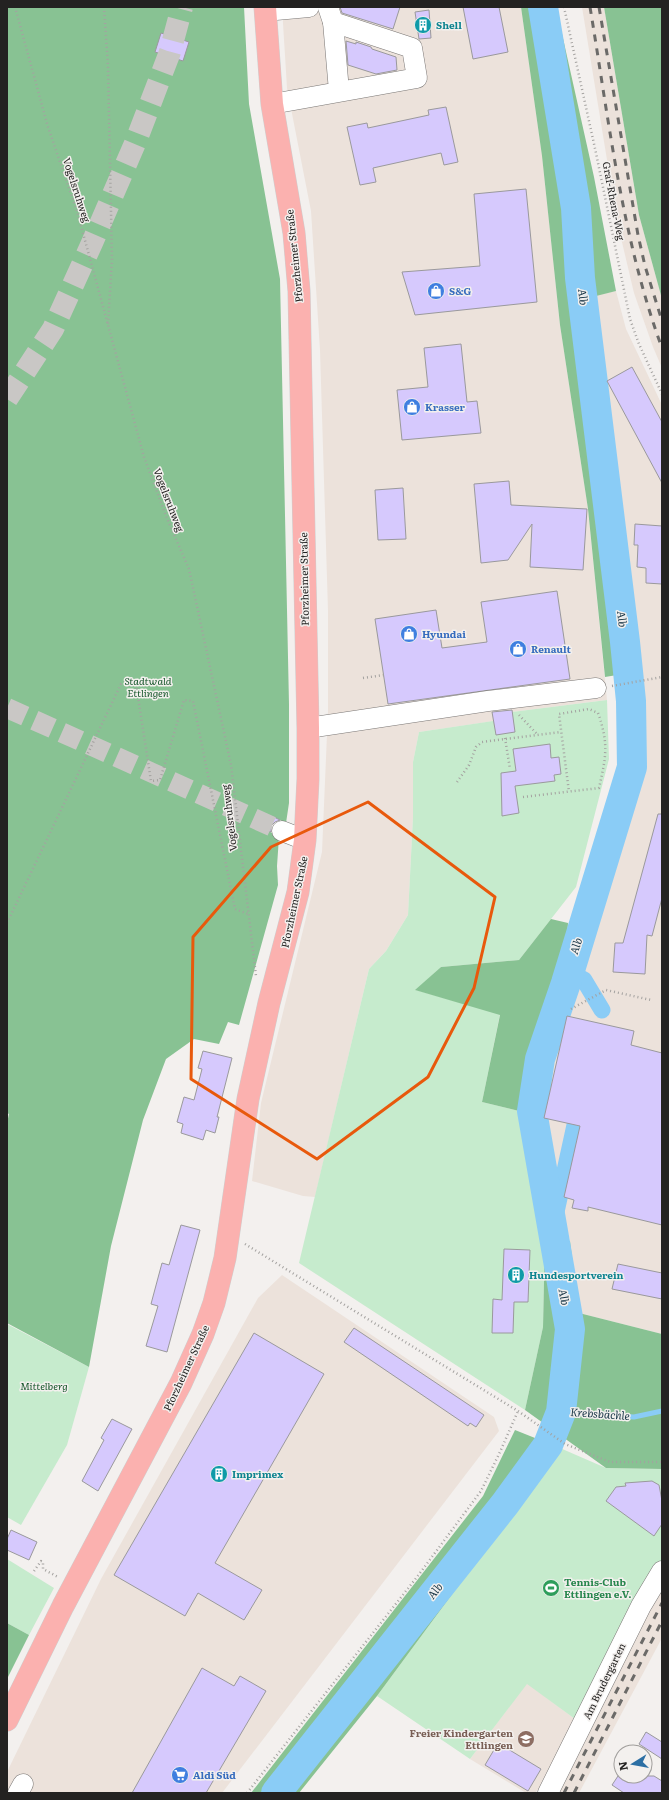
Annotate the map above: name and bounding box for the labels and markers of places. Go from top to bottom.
building icon: Shell [413,15,433,35]
place label: Shell [436,17,462,32]
shop icon: S&G [426,281,446,301]
place label: S&G [449,283,472,298]
shop icon: Krasser [402,397,422,417]
place label: Krasser [425,399,465,414]
shop icon: Hyundai [399,624,419,644]
place label: Hyundai [422,626,466,641]
shop icon: Renault [508,639,528,659]
place label: Renault [531,641,572,656]
building icon: Hundesportverein [506,1265,526,1285]
place label: Hundesportverein [529,1267,624,1282]
building icon: Imprimex [209,1464,229,1484]
place label: Imprimex [232,1466,283,1481]
place label: Tennis-Club Ettlingen e.V. [564,1574,632,1601]
sports icon: Tennis-Club Ettlingen e.V. [541,1578,561,1598]
place label: Freier Kindergarten Ettlingen [409,1725,513,1752]
school or university icon: Freier Kindergarten Ettlingen [516,1729,536,1749]
supermarket icon: Aldi Süd [170,1765,190,1785]
place label: Aldi Süd [193,1767,236,1782]

